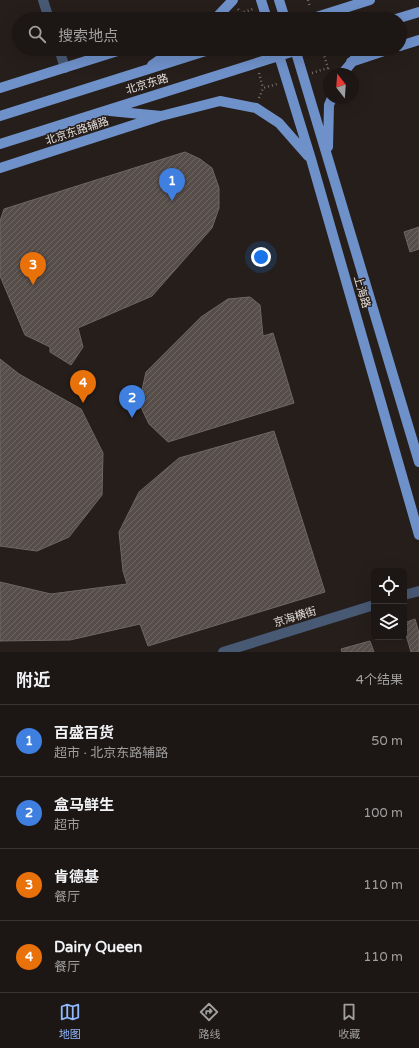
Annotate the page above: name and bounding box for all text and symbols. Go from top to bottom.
search box [12,12,407,56]
icon: search [26,23,48,45]
text: 搜索地点 [58,27,118,45]
north arrow [323,68,359,104]
street label: 北京东路 [124,71,170,97]
street label: 北京东路辅路 [44,115,110,147]
pin: 1 [159,168,185,201]
your location [251,247,271,267]
pin: 3 [20,252,46,285]
street label: 上海路 [351,274,373,310]
pin: 4 [70,370,96,403]
pin: 2 [119,385,145,418]
map controls [371,568,407,640]
button: locate [371,568,407,604]
street label: 京海横街 [272,604,318,630]
button: layers [371,604,407,640]
text: 附近 [16,670,50,691]
text: 4个结果 [356,672,403,688]
text: 百盛百货 [54,724,114,742]
text: 1 [25,733,33,749]
text: 50 m [371,733,403,749]
text: 超市 · 北京东路辅路 [54,745,168,761]
text: 盒马鲜生 [54,796,114,814]
text: 2 [25,805,33,821]
text: 100 m [363,805,403,821]
text: 超市 [54,817,80,833]
text: 肯德基 [54,868,99,886]
text: 3 [25,877,33,893]
text: 110 m [363,877,403,893]
text: 餐厅 [54,889,80,905]
text: Dairy Queen [54,938,142,956]
text: 4 [25,949,33,965]
text: 110 m [363,949,403,965]
text: 餐厅 [54,959,80,975]
tab: 地图 [59,1001,81,1041]
tab: 路线 [198,1001,220,1041]
tab: 收藏 [338,1001,360,1041]

